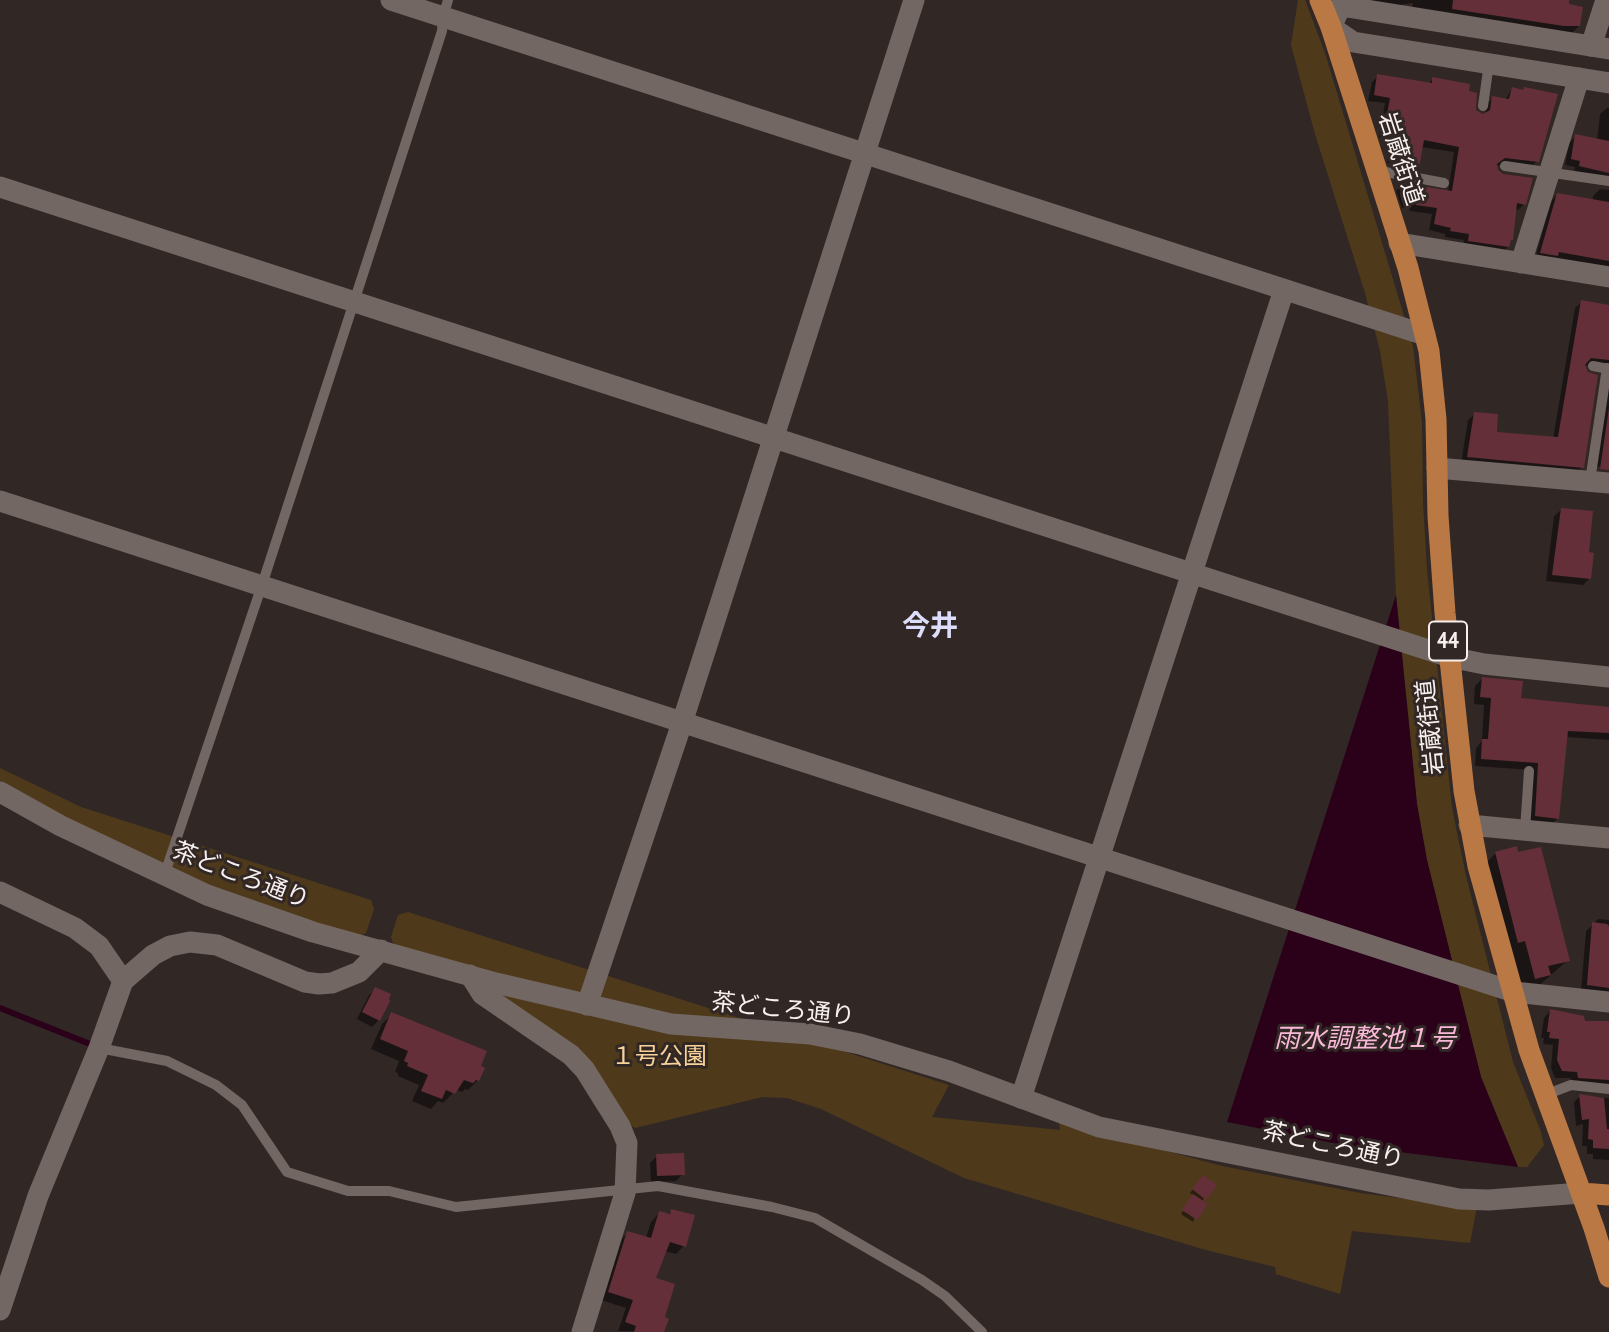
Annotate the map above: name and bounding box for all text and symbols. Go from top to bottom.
street label: 岩蔵街道 [1371,109,1429,209]
district label: 今井 [902,610,958,644]
road number: 44 [1429,622,1467,660]
street label: 岩蔵街道 [1412,678,1450,776]
street label: 茶どころ通り [169,837,313,915]
street label: 茶どころ通り [710,988,856,1032]
water label: 雨水調整池１号 [1274,1024,1456,1056]
park label: １号公園 [611,1043,707,1071]
street label: 茶どころ通り [1260,1117,1406,1175]

